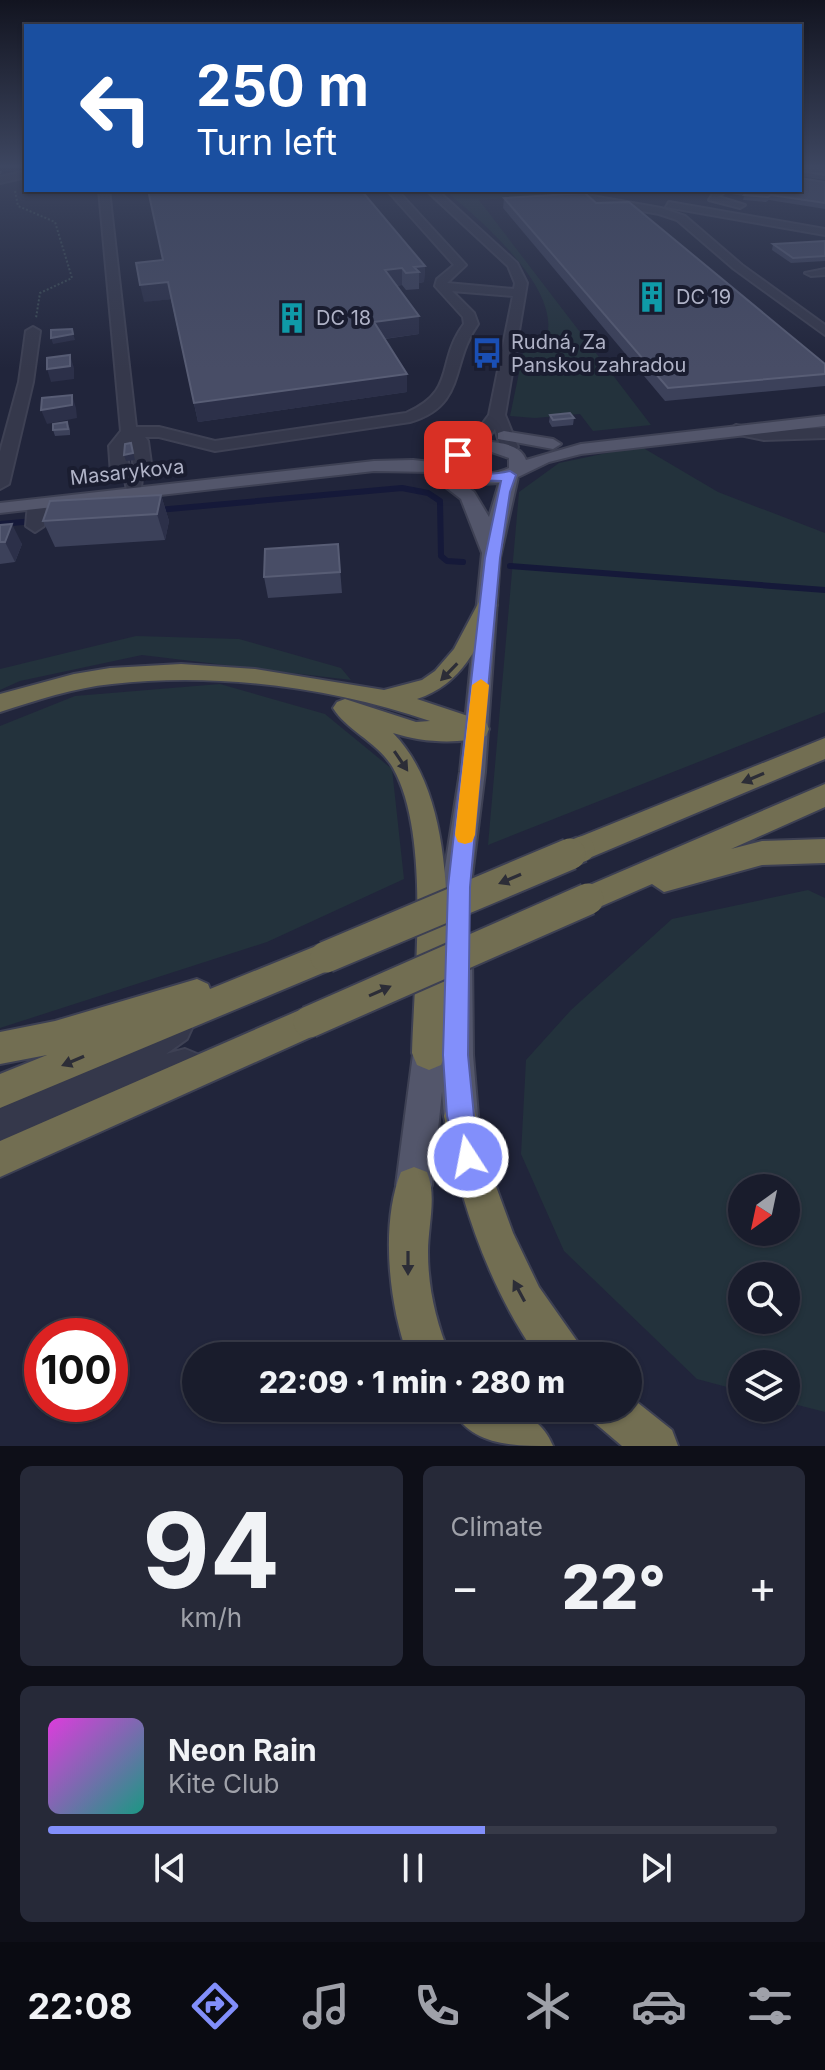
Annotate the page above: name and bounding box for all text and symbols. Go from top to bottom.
text: 250 m [196,52,369,120]
icon: left [64,56,168,160]
text: Turn left [196,120,337,164]
building icon: DC 19 [635,280,669,314]
place label: DC 19 [676,285,731,309]
building icon: DC 18 [275,301,309,335]
place label: DC 18 [316,306,371,330]
place label: Rudná, Za Panskou zahradou [511,330,686,377]
bus stop icon: Rudná, Za Panskou zahradou [470,336,504,370]
pin [424,421,492,489]
icon: arrive [436,433,480,477]
street label: Masarykova [69,454,185,490]
one-way arrow [440,662,458,681]
one-way arrow [393,751,408,772]
one-way arrow [741,771,765,784]
one-way arrow [498,873,522,886]
one-way arrow [369,984,392,998]
one-way arrow [61,1055,85,1068]
position arrow [426,1115,510,1199]
north arrow [728,1174,800,1246]
map controls [728,1174,800,1422]
one-way arrow [402,1251,414,1276]
button: search [728,1262,800,1334]
one-way arrow [512,1280,526,1303]
speed limit sign: 100 [24,1318,128,1422]
button: layers [728,1350,800,1422]
text: 22:09 · 1 min · 280 m [259,1364,565,1400]
text: 94 [142,1487,280,1613]
text: Climate [451,1511,543,1542]
text: 22° [562,1551,666,1623]
text: − [451,1560,480,1614]
text: + [748,1560,777,1614]
text: km/h [180,1602,242,1633]
text: Neon Rain [168,1732,317,1768]
text: Kite Club [168,1768,279,1799]
icon: previous [148,1846,192,1890]
icon: pause [391,1846,435,1890]
icon: next [634,1846,678,1890]
icon: directions [187,1978,243,2034]
icon: music [298,1978,354,2034]
icon: phone [409,1978,465,2034]
icon: climate [520,1978,576,2034]
icon: car [631,1978,687,2034]
icon: filters [742,1978,798,2034]
text: 22:08 [27,1984,133,2028]

